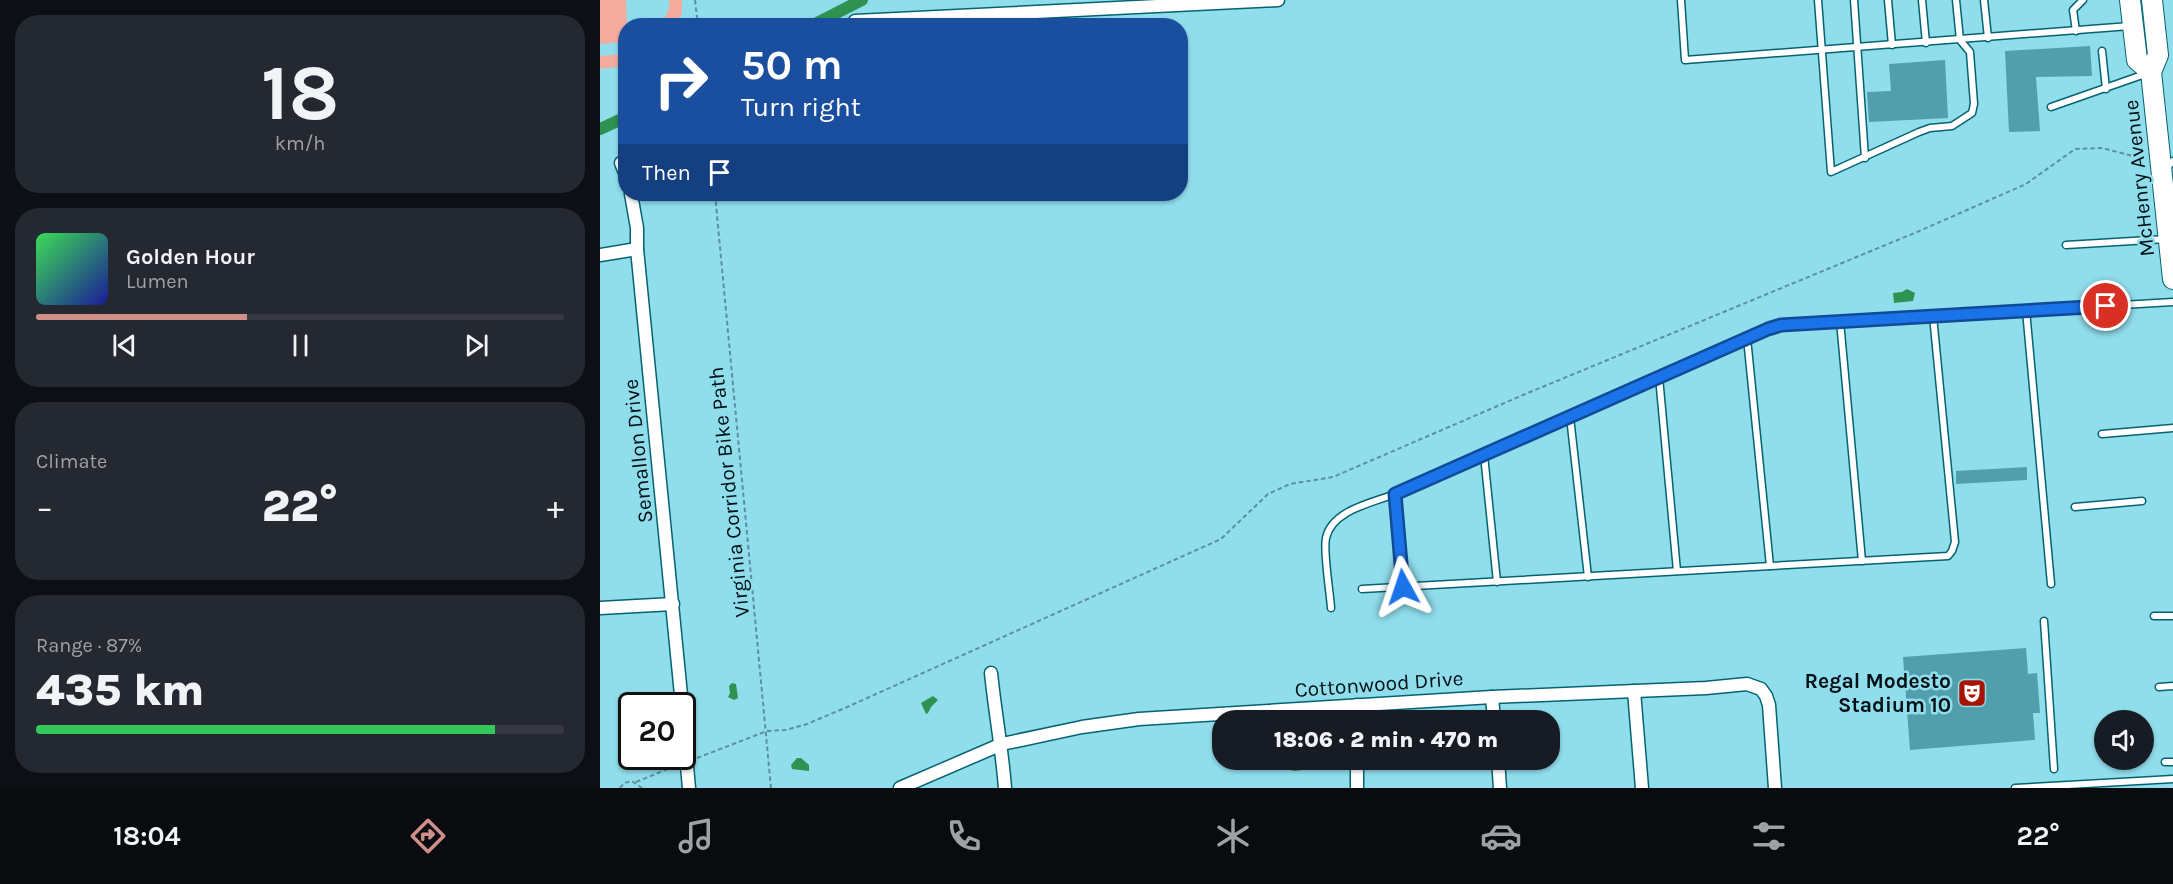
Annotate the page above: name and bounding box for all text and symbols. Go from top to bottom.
text: 50 m [741,40,843,90]
icon: right [642,42,720,120]
text: 18 [261,47,339,139]
text: Turn right [741,91,861,123]
street label: McHenry Avenue [2119,98,2159,258]
text: km/h [275,132,325,155]
icon: arrive [703,156,736,189]
text: Then [642,160,691,186]
text: Golden Hour [126,244,255,270]
text: Lumen [126,270,189,293]
pin [2080,280,2131,331]
icon: arrive [2089,289,2122,322]
icon: previous [108,329,141,362]
icon: pause [284,329,317,362]
icon: next [460,329,493,362]
street label: Virginia Corridor Bike Path [704,365,754,619]
street label: Semallon Drive [619,378,657,524]
text: Climate [36,450,107,473]
text: 22° [262,480,338,532]
text: − [36,488,53,526]
text: + [547,488,564,526]
position arrow [1371,555,1435,619]
text: Range · 87% [36,634,142,657]
text: 435 km [36,664,204,716]
street label: Cottonwood Drive [1294,666,1464,702]
place label: Regal Modesto Stadium 10 [1805,669,1951,717]
theatre icon: Regal Modesto Stadium 10 [1956,677,1988,709]
speed limit sign: 20 [618,692,696,770]
map controls [2094,710,2154,770]
button: sound [2094,710,2154,770]
text: 18:06 · 2 min · 470 m [1274,727,1498,753]
icon: directions [407,815,449,857]
icon: music [675,815,717,857]
icon: phone [943,815,985,857]
icon: climate [1212,815,1254,857]
icon: car [1480,815,1522,857]
icon: filters [1748,815,1790,857]
text: 18:04 [113,820,181,852]
text: 22° [2017,820,2060,852]

